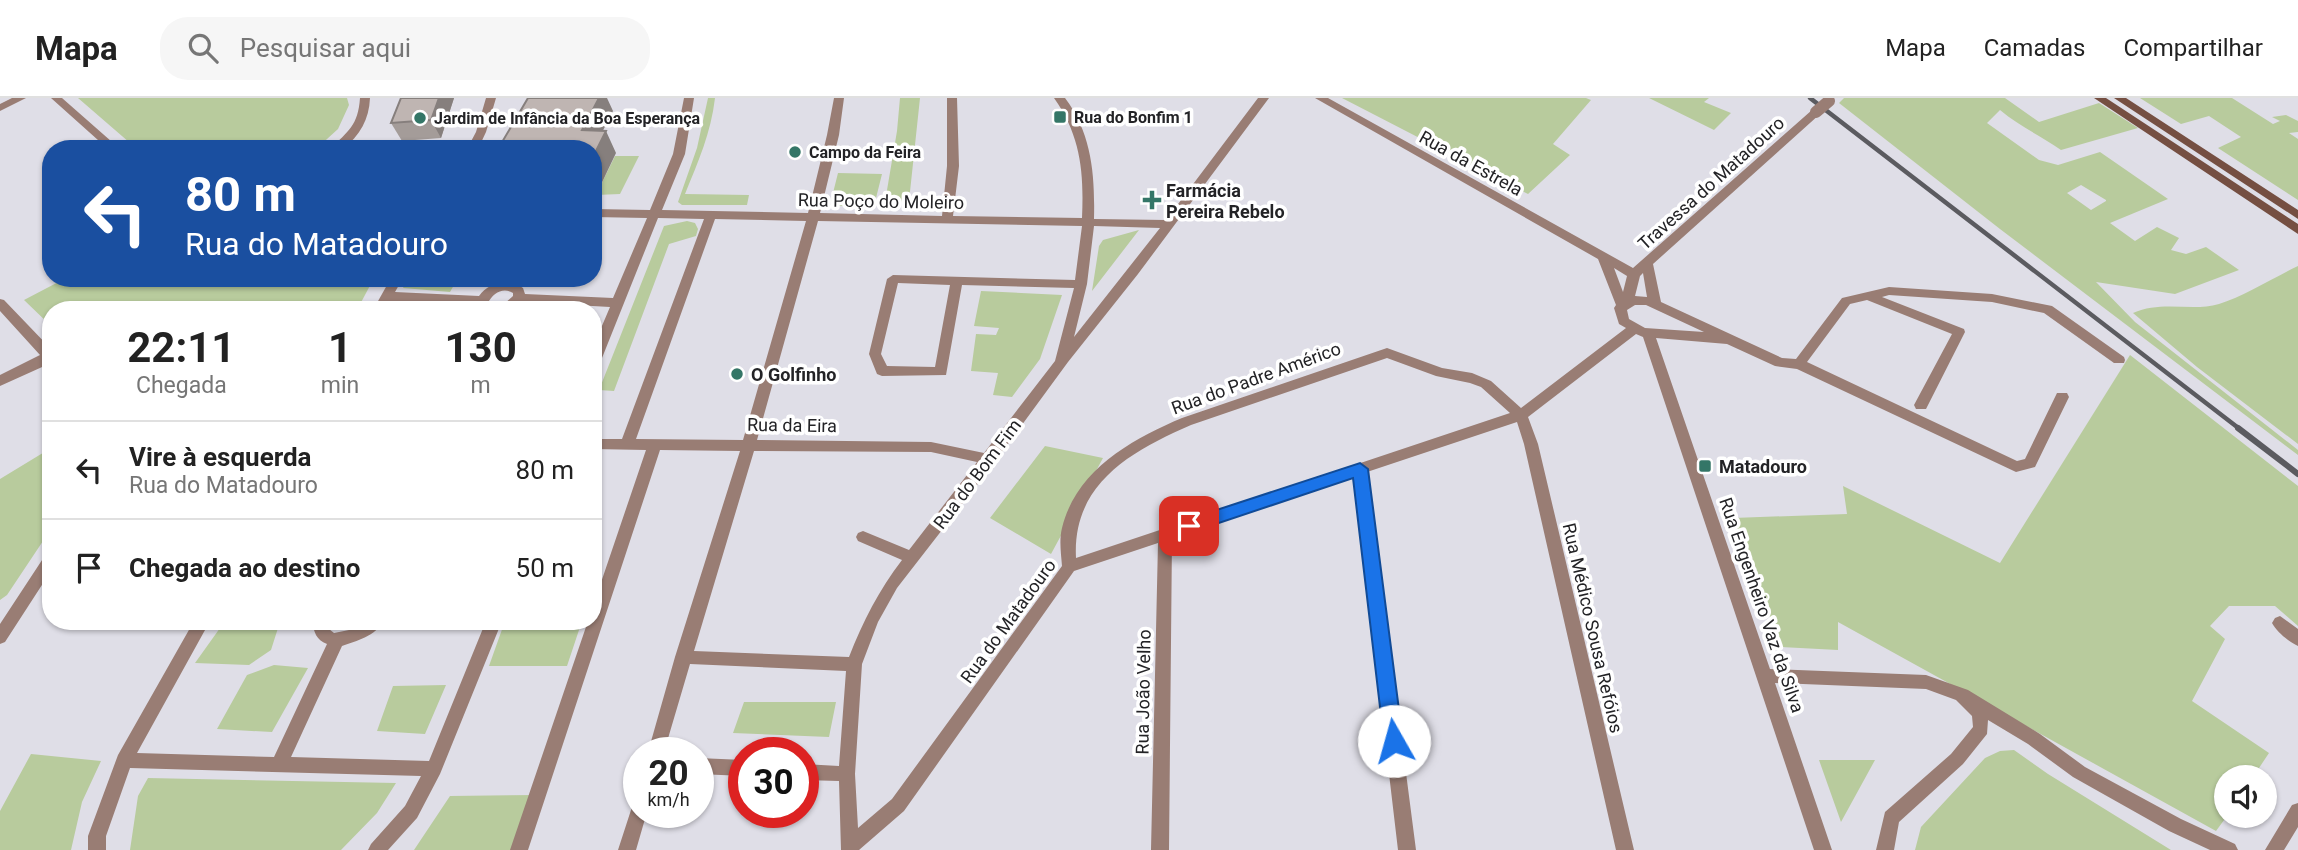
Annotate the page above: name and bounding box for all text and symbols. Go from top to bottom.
search box [160,17,650,80]
text: Mapa [35,29,118,68]
icon: search [184,29,222,67]
text: Pesquisar aqui [240,33,411,63]
text: Mapa [1885,34,1946,62]
text: Camadas [1984,34,2085,62]
text: Compartilhar [2123,34,2263,62]
place label: Rua do Bonfim 1 [1074,108,1193,127]
place label: Jardim de Infância da Boa Esperança [434,109,701,128]
marker: Rua do Bonfim 1 [1052,109,1068,125]
marker: Jardim de Infância da Boa Esperança [412,110,428,126]
street label: Travessa do Matadouro [1634,112,1788,254]
street label: Rua da Estrela [1416,126,1526,200]
place label: Campo da Feira [809,143,922,162]
marker: Campo da Feira [787,144,803,160]
text: 80 m [185,166,296,223]
icon: left [70,168,161,259]
place label: Farmácia Pereira Rebelo [1166,180,1285,222]
street label: Rua Poço do Moleiro [798,189,964,213]
marker: Farmácia Pereira Rebelo [1144,192,1160,208]
text: Rua do Matadouro [185,225,448,263]
text: 22:11 [127,323,235,372]
text: 1 [328,323,352,372]
text: 130 [444,323,517,372]
street label: Rua do Padre Américo [1169,338,1343,418]
place label: O Golfinho [751,364,836,385]
marker: O Golfinho [729,366,745,382]
text: Chegada [136,372,227,399]
text: min [321,372,359,399]
text: m [471,372,491,399]
street label: Rua da Eira [747,414,837,436]
street label: Rua do Bom Fim [929,415,1025,533]
text: Vire à esquerda [129,442,312,472]
icon: left [70,451,108,489]
text: 80 m [516,455,574,485]
place label: Matadouro [1719,456,1807,477]
marker: Matadouro [1697,458,1713,474]
text: Rua do Matadouro [129,472,318,499]
street label: Rua Engenheiro Vaz da Silva [1715,495,1809,715]
pin [1159,496,1219,556]
icon: arrive [1170,507,1208,545]
street label: Rua Médico Sousa Refóios [1559,521,1627,735]
icon: arrive [70,549,108,587]
text: Chegada ao destino [129,553,360,583]
text: 50 m [516,553,574,583]
street label: Rua do Matadouro [956,555,1060,687]
street label: Rua João Velho [1131,629,1155,755]
position arrow [1357,704,1431,778]
speed limit sign: 30 [728,737,819,828]
text: 20 [648,753,689,794]
map controls [2214,765,2277,828]
button: sound [2214,765,2277,828]
text: km/h [647,789,690,810]

